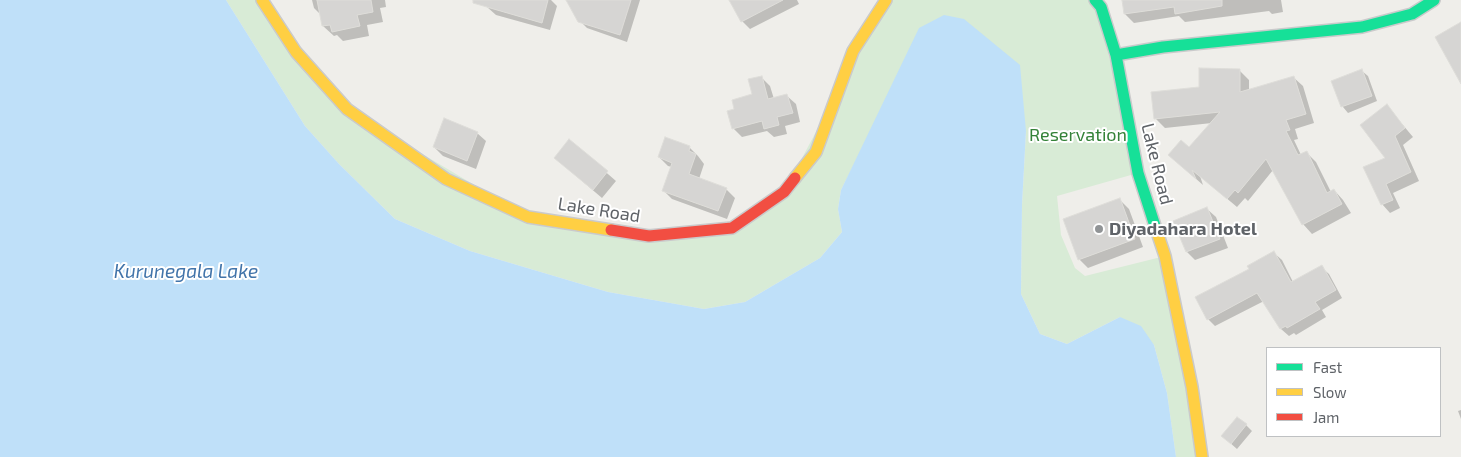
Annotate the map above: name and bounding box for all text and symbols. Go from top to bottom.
street label: Lake Road [1136,121,1178,207]
park label: Reservation [1029,124,1127,146]
street label: Lake Road [556,193,642,227]
place label: Diyadahara Hotel [1109,218,1257,240]
marker: Diyadahara Hotel [1093,223,1105,235]
water label: Kurunegala Lake [114,261,258,283]
legend [1266,347,1441,437]
text: Fast [1313,358,1342,376]
text: Slow [1313,383,1347,401]
text: Jam [1313,408,1339,426]

